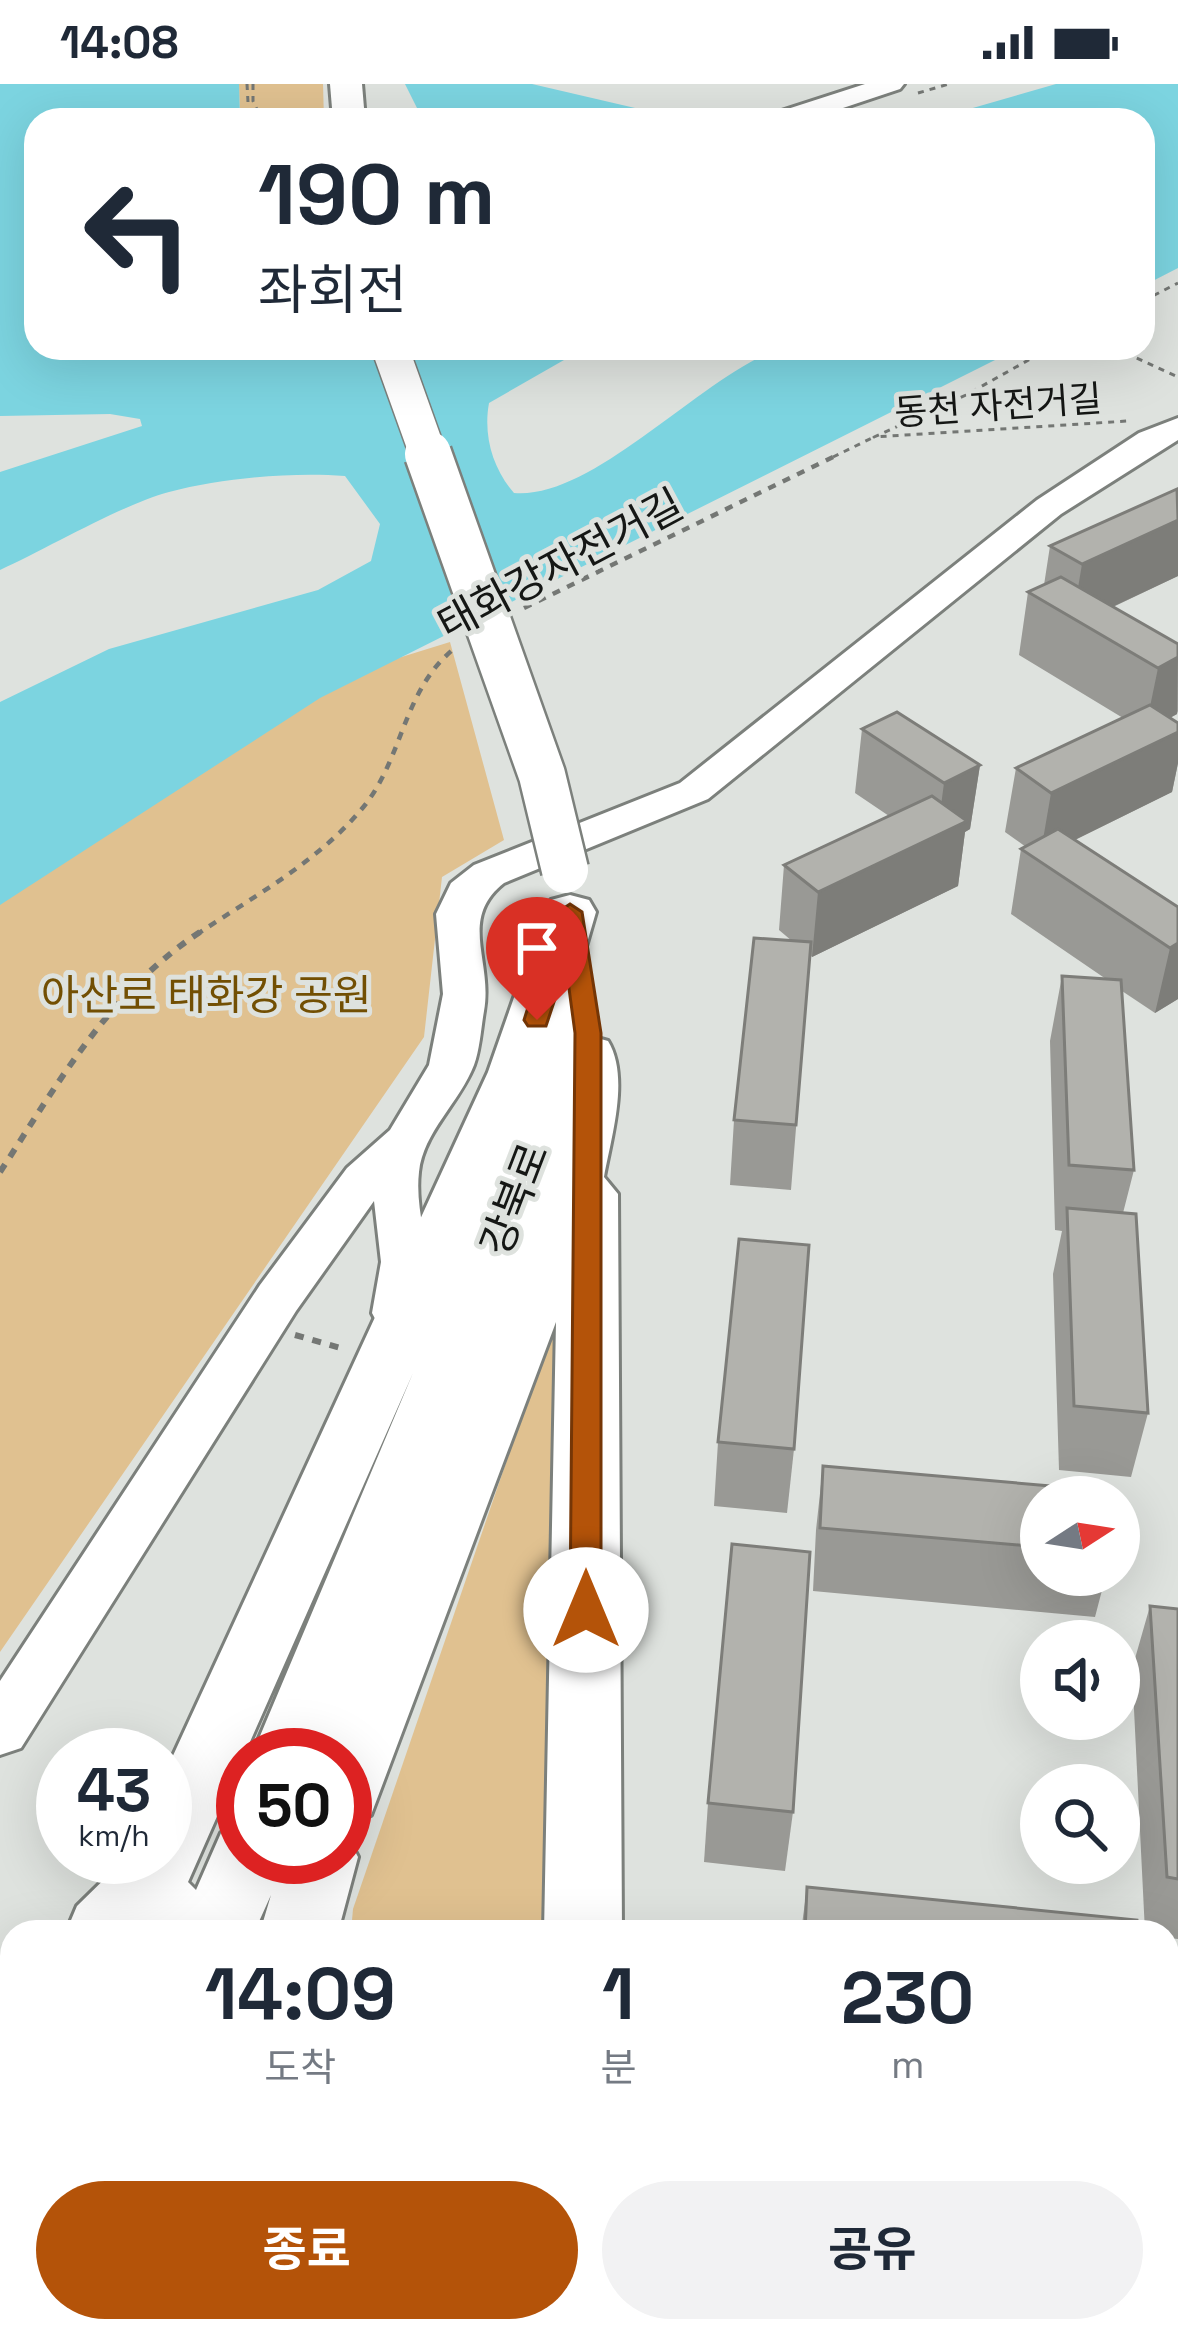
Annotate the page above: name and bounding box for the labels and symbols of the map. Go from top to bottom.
street label: 동천 자전거길 [893,376,1103,436]
street label: 태화강자전거길 [428,478,692,651]
pin [486,897,588,1020]
park label: 아산로 태화강 공원 [41,969,371,1022]
street label: 강북로 [469,1136,560,1263]
north arrow [1020,1476,1140,1596]
position arrow [523,1547,649,1673]
speed limit sign: 50 [216,1728,372,1884]

